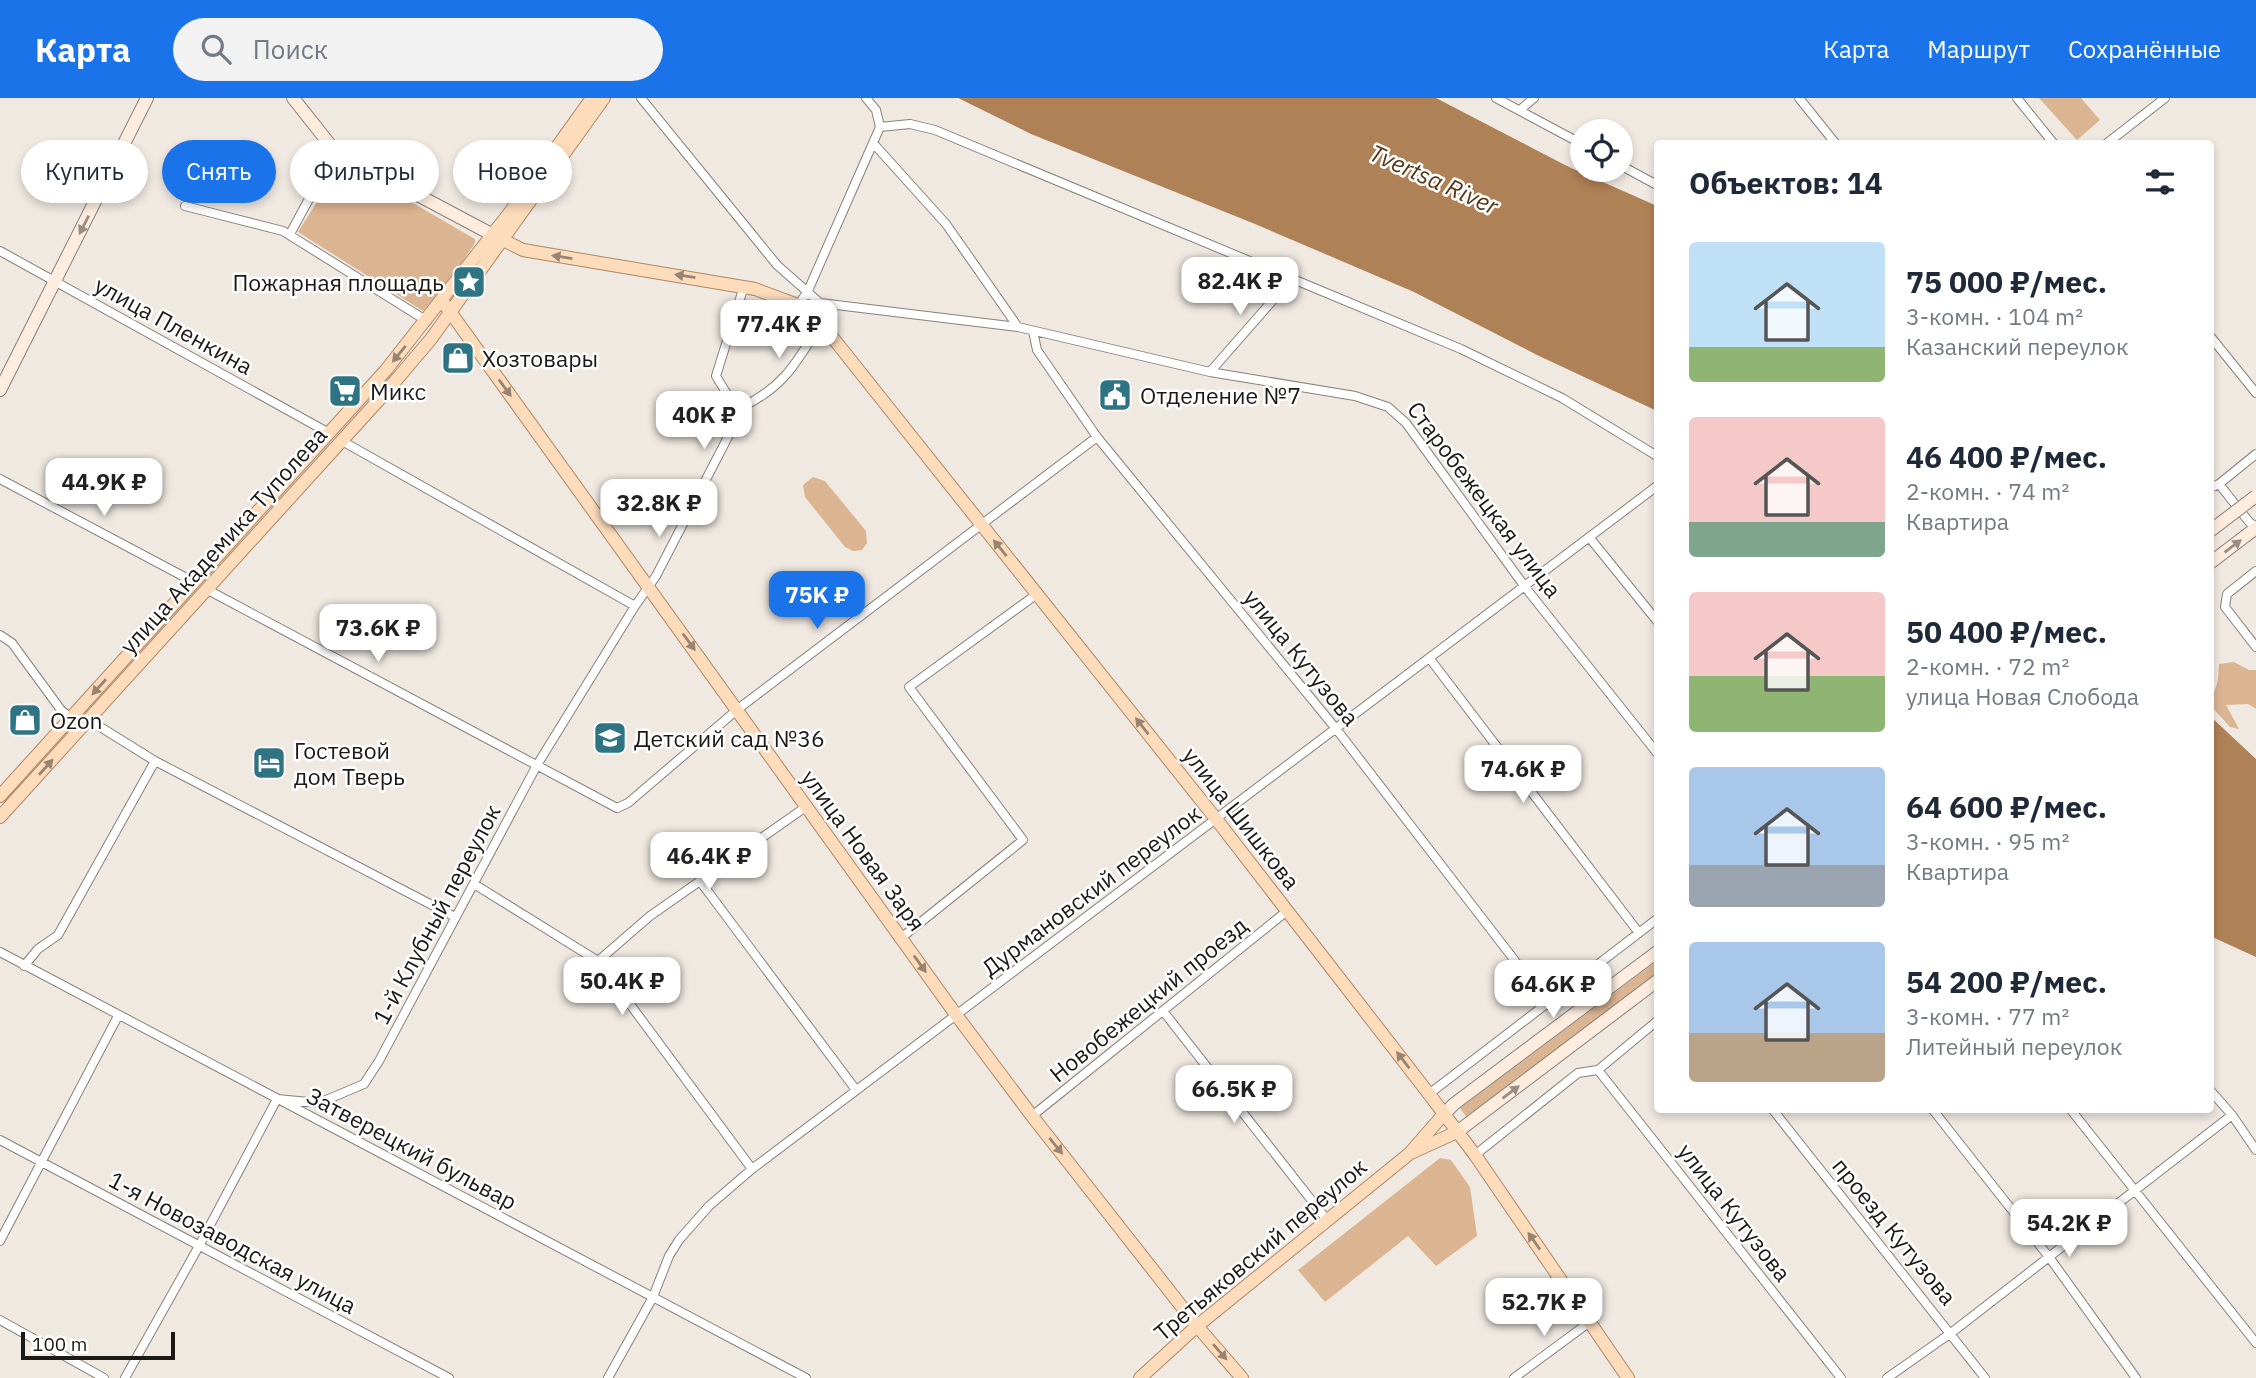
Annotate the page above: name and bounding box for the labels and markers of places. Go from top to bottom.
pin: 82.4K ₽ [1175,258,1305,317]
place icon: Пожарная площадь [450,263,488,301]
place label: Пожарная площадь [232,267,444,297]
pin: 77.4K ₽ [714,300,844,360]
shop icon: Хозтовары [439,339,477,377]
place label: Хозтовары [482,343,598,373]
supermarket icon: Микс [326,372,364,410]
place label: Микс [370,376,426,406]
public building icon: Отделение №7 [1096,376,1134,414]
place label: Отделение №7 [1140,380,1301,410]
pin: 40K ₽ [655,392,753,451]
pin: 44.9K ₽ [39,458,169,518]
pin: 32.8K ₽ [594,480,724,539]
pin: 75K ₽ [768,572,866,631]
pin: 73.6K ₽ [313,604,443,664]
shop icon: Ozon [6,701,44,739]
place label: Ozon [50,705,103,735]
school or university icon: Детский сад №36 [591,719,629,757]
place label: Детский сад №36 [634,723,825,753]
place label: Гостевой дом Тверь [294,735,405,791]
hotel icon: Гостевой дом Тверь [250,744,288,782]
pin: 74.6K ₽ [1458,746,1588,805]
pin: 46.4K ₽ [644,832,774,892]
pin: 50.4K ₽ [557,958,687,1017]
pin: 64.6K ₽ [1488,960,1618,1020]
pin: 66.5K ₽ [1169,1066,1299,1125]
pin: 54.2K ₽ [2004,1200,2134,1259]
pin: 52.7K ₽ [1479,1278,1609,1338]

